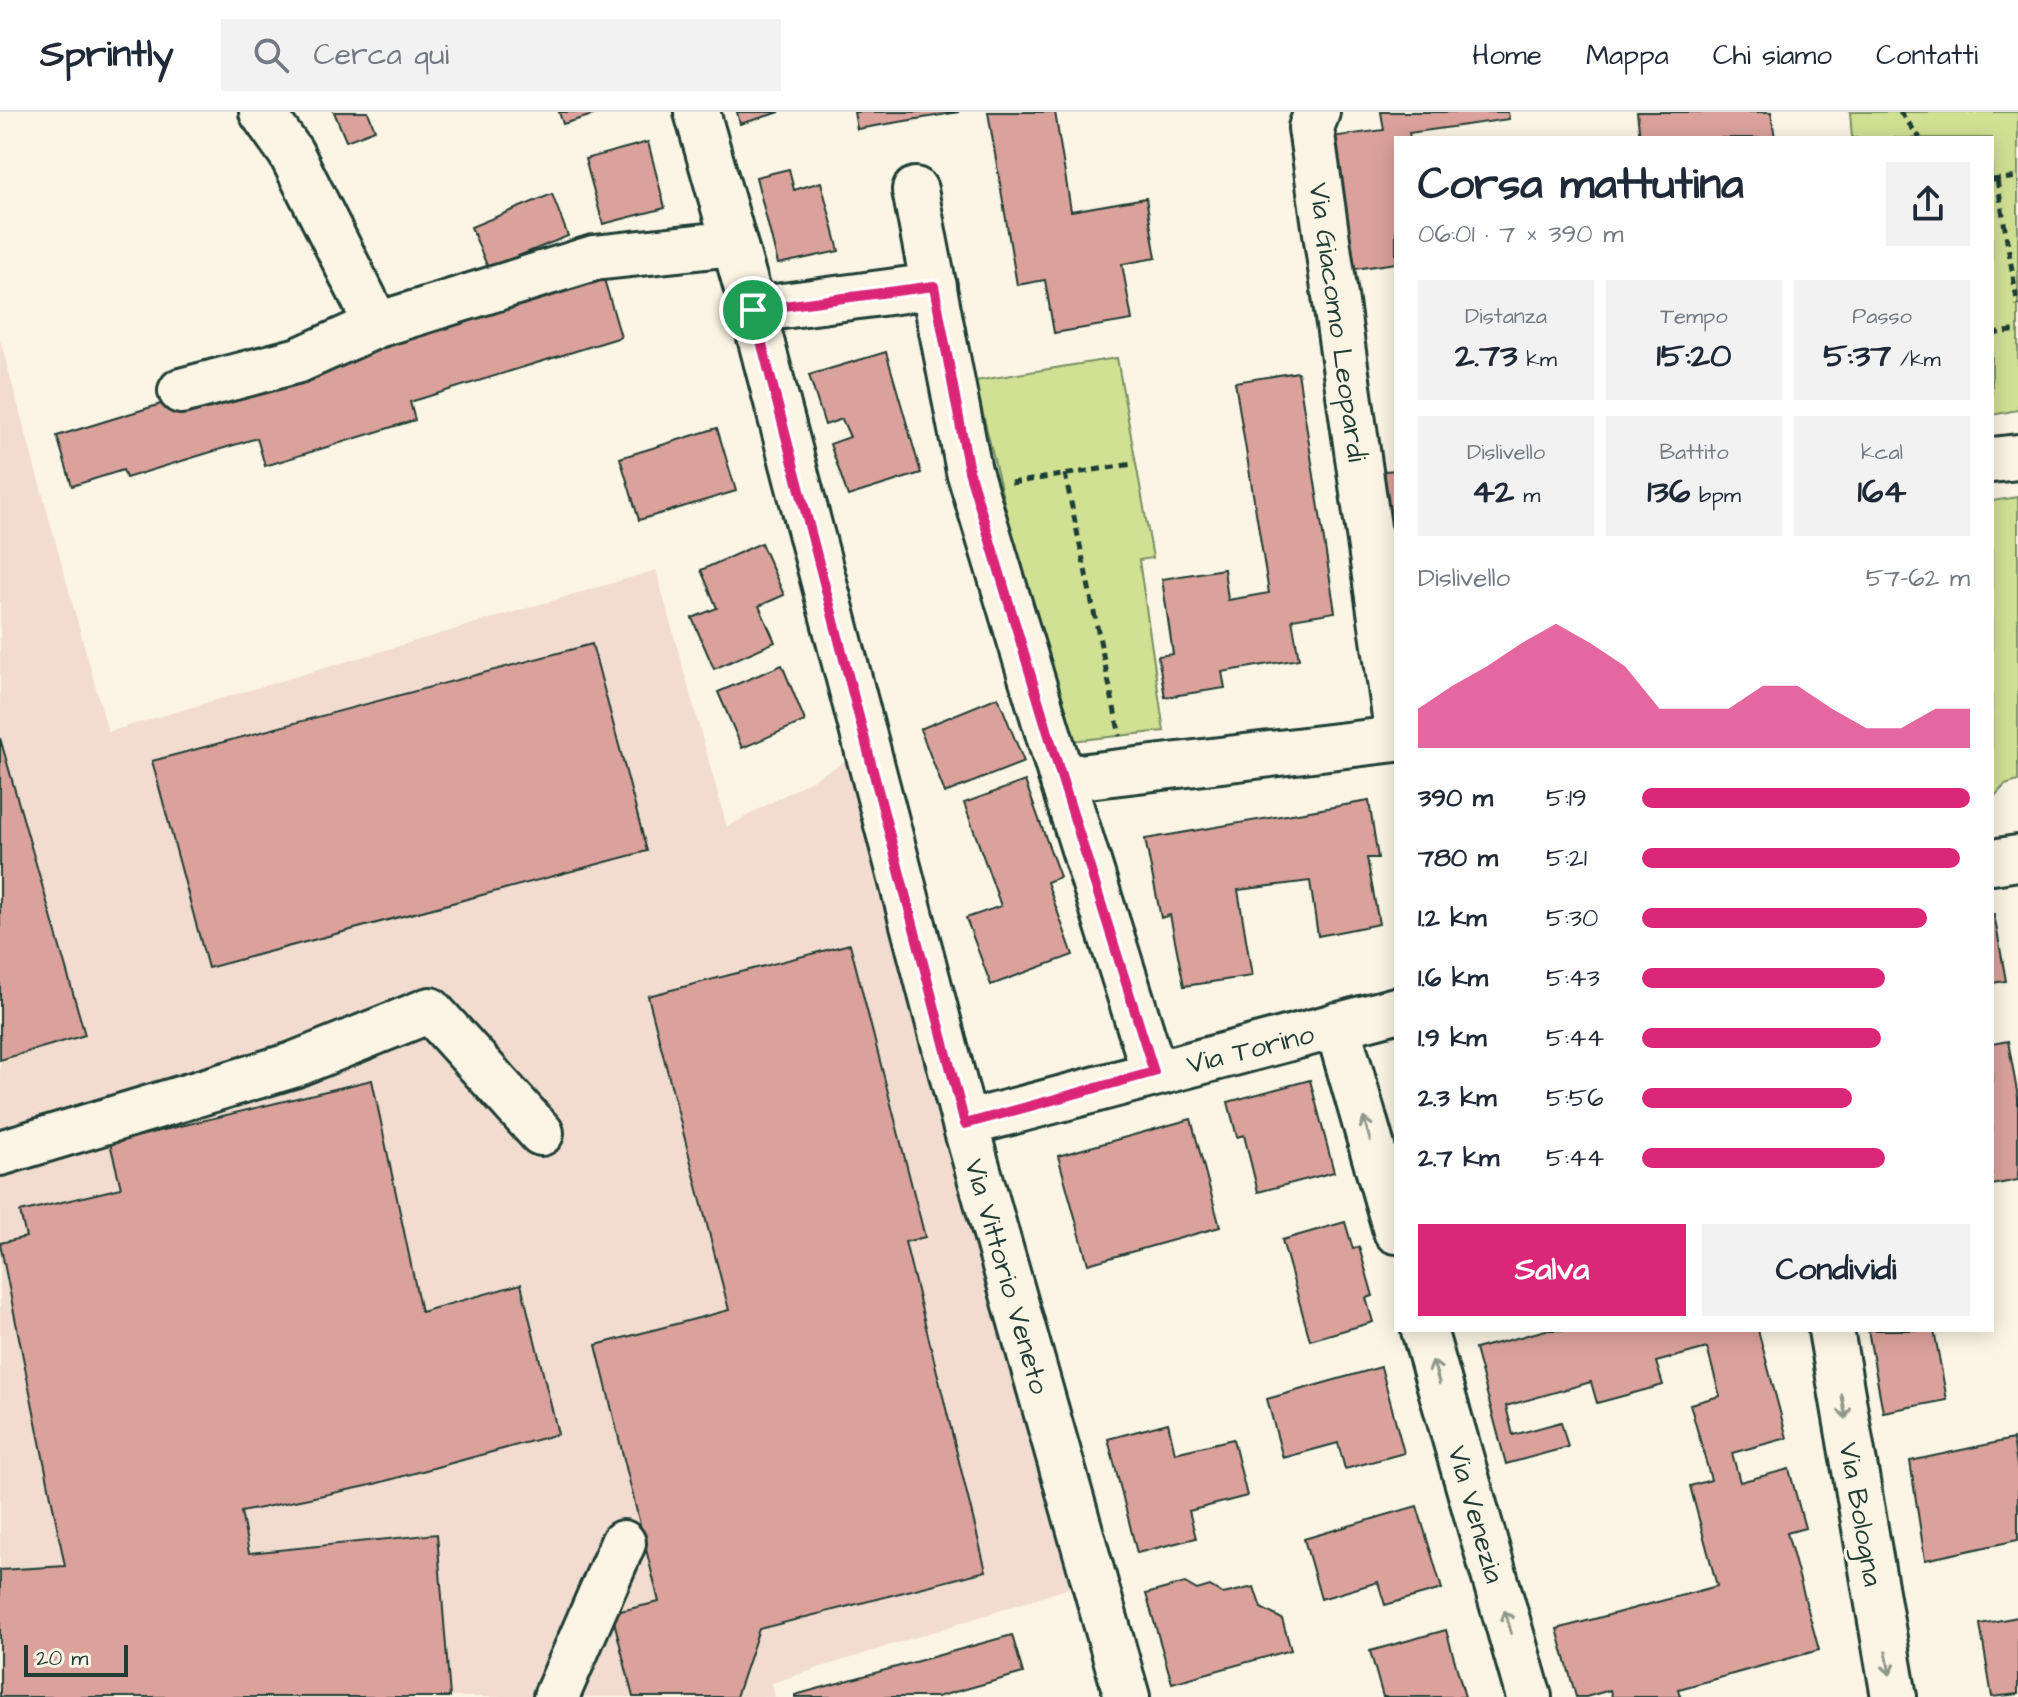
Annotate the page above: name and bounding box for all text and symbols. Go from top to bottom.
search box [221,19,781,91]
text: Sprintly [40,29,173,81]
icon: search [249,33,293,77]
text: Cerca qui [313,34,449,76]
text: Home [1472,36,1542,75]
text: Mappa [1586,36,1669,75]
text: Chi siamo [1713,36,1832,75]
text: Contatti [1876,36,1978,75]
text: Corsa mattutina [1418,155,1744,216]
button: share [1886,162,1970,246]
street label: Via Giacomo Leopardi [1299,180,1376,464]
text: 06:01 · 7 × 390 m [1418,216,1623,252]
pin [719,276,787,344]
icon: arrive [731,288,775,332]
text: Distanza [1465,301,1547,332]
text: Tempo [1660,301,1728,332]
text: Passo [1852,301,1912,332]
text: 2.73 [1455,332,1518,380]
text: 15:20 [1656,332,1732,380]
text: 5:37 [1823,332,1891,380]
text: km [1518,344,1557,375]
text: /km [1891,344,1941,375]
text: Dislivello [1467,437,1545,468]
text: Battito [1659,437,1729,468]
text: kcal [1861,437,1903,468]
text: 42 [1472,468,1514,516]
text: 136 [1647,468,1690,516]
text: 164 [1858,468,1906,516]
text: m [1514,480,1540,511]
text: bpm [1690,480,1741,511]
text: Dislivello [1418,560,1510,596]
text: 57–62 m [1866,560,1970,596]
text: 390 m [1418,780,1493,816]
text: 5:19 [1546,780,1587,816]
text: 780 m [1418,840,1498,876]
text: 5:21 [1546,840,1587,876]
text: 1.2 km [1418,900,1486,936]
text: 5:30 [1546,900,1598,936]
text: 1.6 km [1418,960,1488,996]
text: 5:43 [1546,960,1600,996]
street label: Via Torino [1183,1015,1318,1084]
text: 1.9 km [1418,1020,1486,1056]
text: 5:44 [1546,1020,1604,1056]
text: 2.3 km [1418,1080,1496,1116]
text: 5:56 [1546,1080,1603,1116]
one-way arrow [1359,1117,1374,1143]
text: 2.7 km [1418,1140,1499,1176]
text: 5:44 [1546,1140,1604,1176]
street label: Via Vittorio Veneto [954,1154,1059,1399]
button: Salva [1418,1224,1686,1316]
button: Condividi [1702,1224,1970,1316]
one-way arrow [1428,1360,1442,1385]
one-way arrow [1837,1394,1852,1419]
street label: Via Bologna [1828,1439,1892,1590]
street label: Via Venezia [1437,1441,1514,1588]
one-way arrow [1500,1610,1514,1635]
scale bar [24,1641,128,1677]
text: 20 m [36,1643,88,1674]
one-way arrow [1881,1650,1896,1675]

